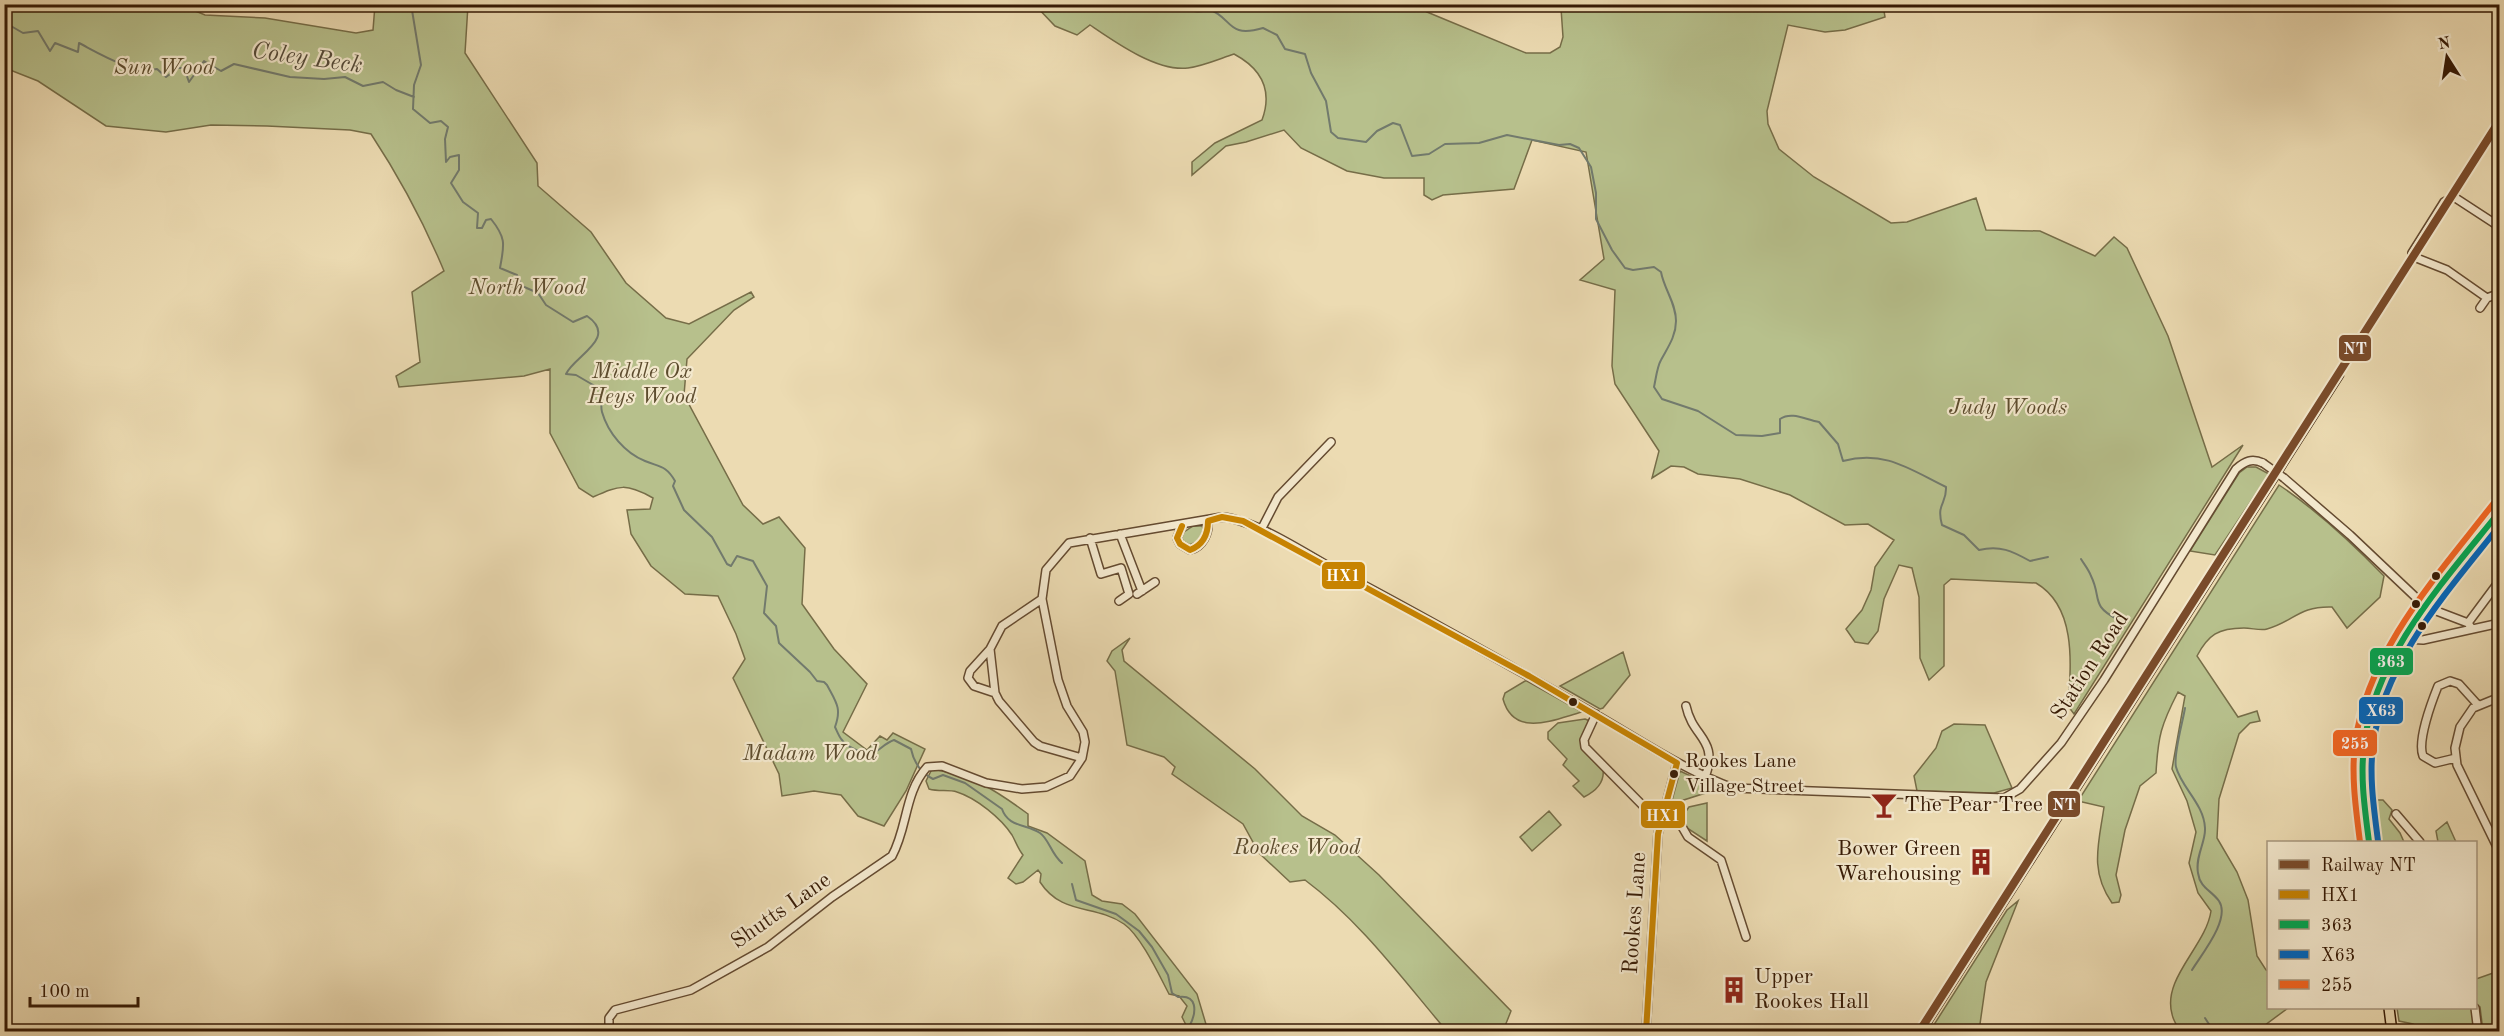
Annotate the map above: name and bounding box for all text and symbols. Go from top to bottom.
north arrow [2417,27,2477,87]
text: N [2437,35,2453,53]
water label: Coley Beck [250,39,364,79]
park label: Sun Wood [114,57,215,79]
park label: North Wood [467,277,586,299]
line badge: NT [2338,334,2372,362]
text: NT [2343,342,2367,358]
park label: Middle Ox Heys Wood [587,361,697,408]
park label: Judy Woods [1949,397,2067,419]
line badge: HX1 [1321,561,1366,590]
text: HX1 [1326,569,1360,585]
unlabelled marker [2430,570,2442,582]
unlabelled marker [2410,598,2422,610]
street label: Station Road [2047,608,2133,724]
unlabelled marker [2416,620,2428,632]
line badge: 363 [2369,647,2414,676]
text: 363 [2377,655,2405,671]
unlabelled marker [1567,696,1579,708]
line badge: X63 [2358,696,2404,725]
text: X63 [2366,704,2396,720]
line badge: 255 [2332,729,2378,757]
text: 255 [2341,737,2369,753]
park label: Madam Wood [742,743,878,765]
place label: Rookes Lane Village Street [1685,752,1804,797]
marker: Rookes Lane Village Street [1668,768,1680,780]
bar icon: The Pear Tree [1869,790,1899,820]
line badge: NT [2047,790,2081,818]
place label: The Pear Tree [1904,794,2043,816]
text: NT [2052,798,2076,814]
line badge: HX1 [1640,800,1686,829]
text: HX1 [1646,809,1680,825]
park label: Rookes Wood [1232,837,1361,859]
place label: Bower Green Warehousing [1835,838,1961,885]
legend [2267,841,2477,1009]
building icon: Bower Green Warehousing [1966,847,1996,877]
street label: Rookes Lane [1620,851,1650,975]
text: Railway NT [2321,857,2416,875]
street label: Shutts Lane [727,869,835,953]
text: HX1 [2321,887,2359,905]
text: 363 [2321,917,2352,935]
text: X63 [2321,947,2355,965]
place label: Upper Rookes Hall [1754,966,1869,1013]
scale bar [30,970,138,1008]
building icon: Upper Rookes Hall [1719,975,1749,1005]
text: 255 [2321,977,2352,995]
text: 100 m [39,983,90,1001]

